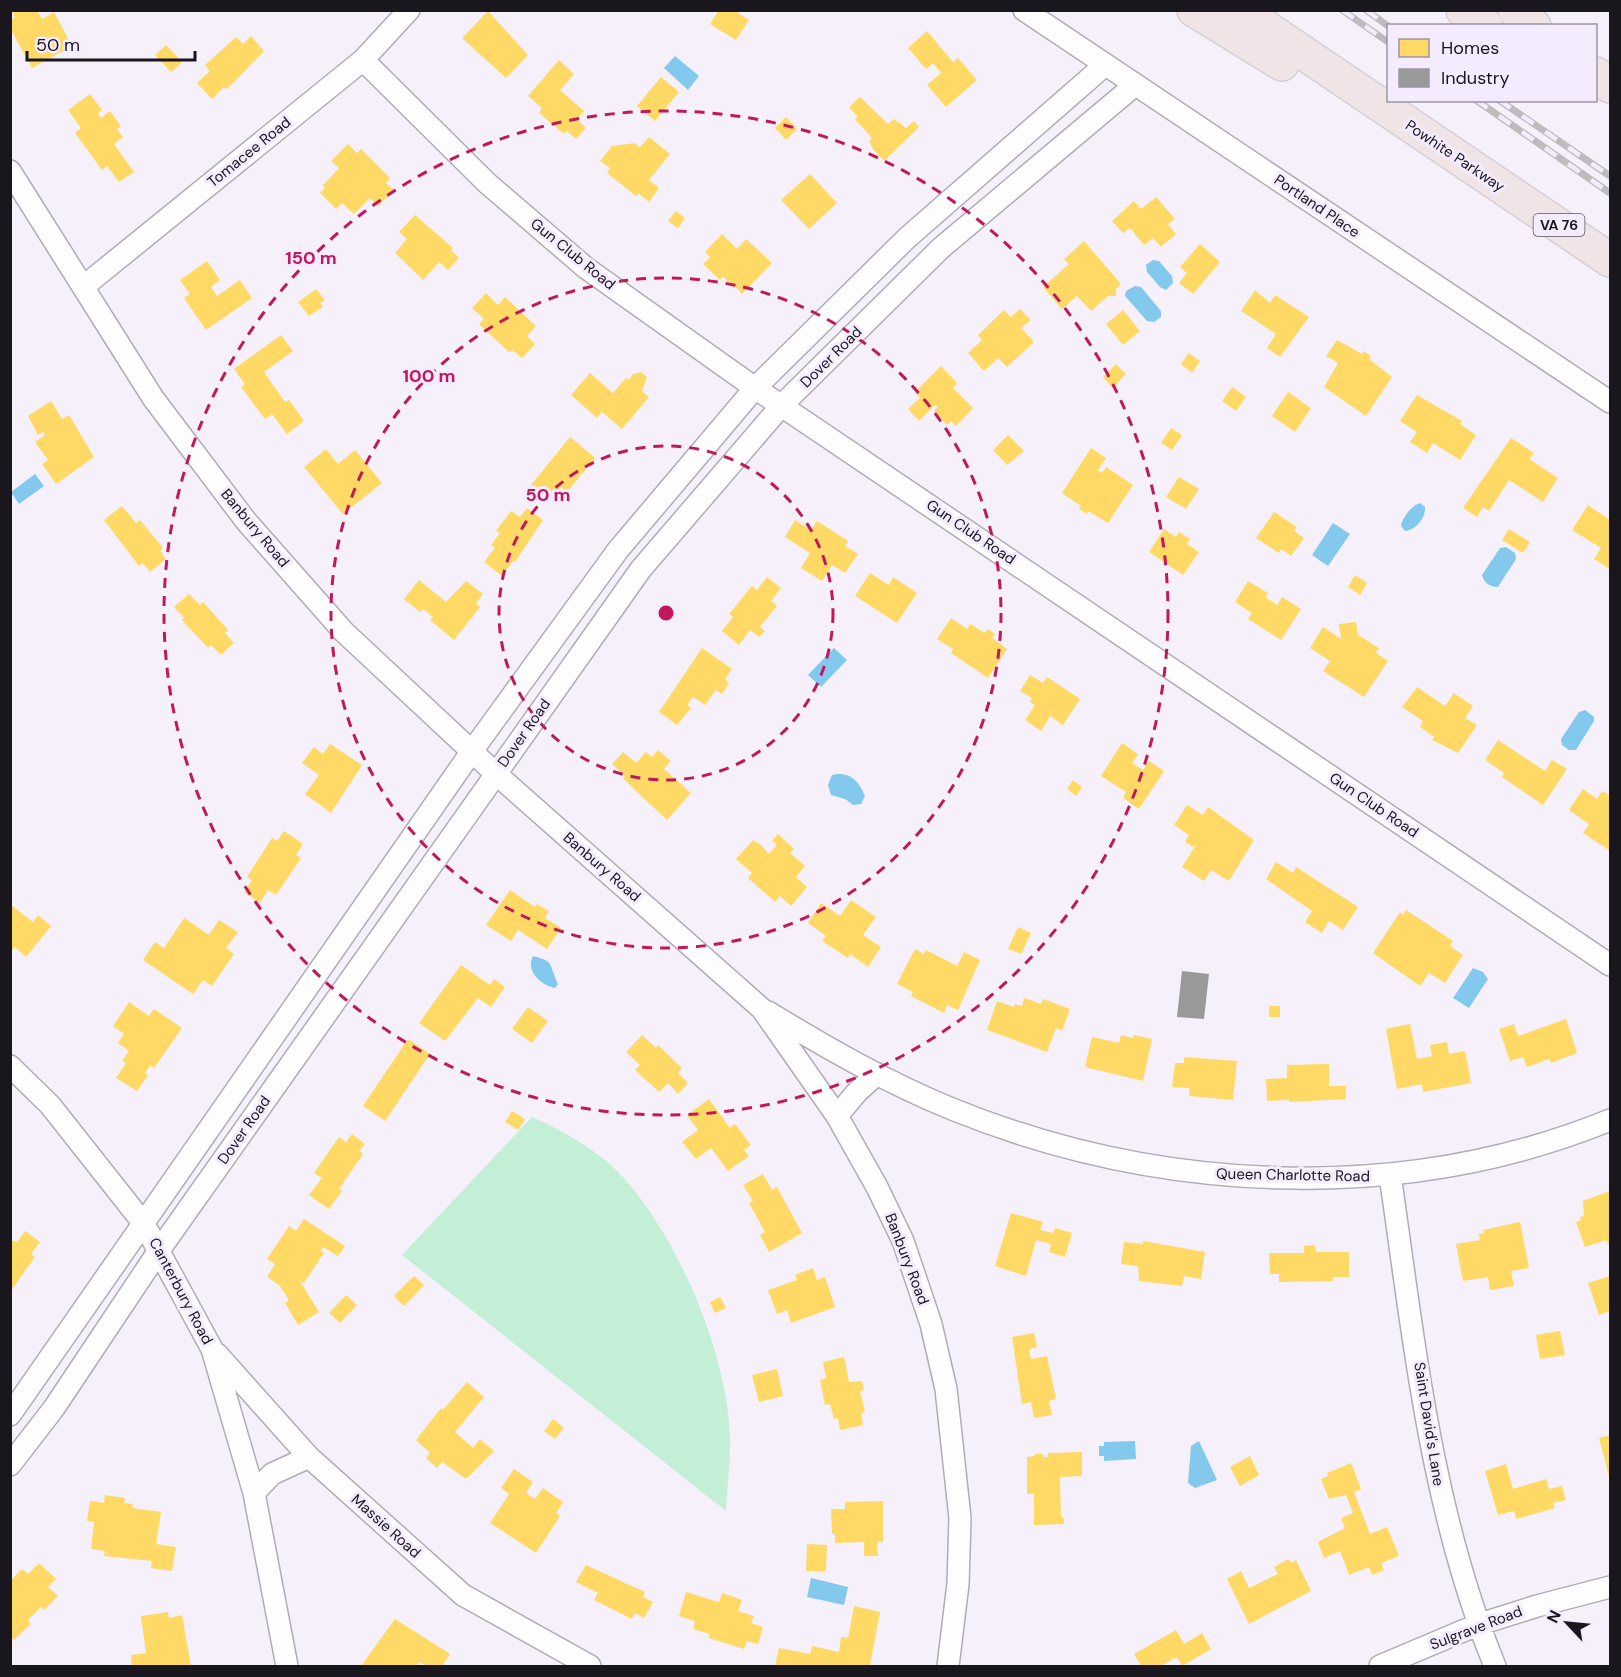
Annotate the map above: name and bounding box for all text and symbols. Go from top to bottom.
scale bar [27,24,195,62]
legend [1387,24,1597,102]
text: 50 m [36,33,80,57]
text: Homes [1441,36,1499,60]
text: Industry [1441,66,1510,90]
street label: Tomacee Road [203,112,295,192]
street label: Powhite Parkway [1401,115,1509,197]
street label: Portland Place [1270,170,1364,242]
street label: Gun Club Road [526,214,620,294]
road number: VA 76 [1534,214,1584,236]
text: 150 m [285,246,337,270]
street label: Dover Road [796,322,866,392]
text: 100 m [402,364,456,388]
text: 50 m [525,483,571,507]
street label: Banbury Road [216,485,294,571]
street label: Gun Club Road [922,495,1020,569]
centre of rings [656,603,676,623]
street label: Dover Road [493,695,555,771]
street label: Gun Club Road [1325,768,1423,842]
street label: Banbury Road [559,828,645,906]
street label: Dover Road [213,1092,275,1168]
street label: Queen Charlotte Road [1216,1164,1370,1186]
street label: Banbury Road [880,1210,934,1308]
street label: Canterbury Road [144,1234,218,1348]
street label: Saint David's Lane [1409,1361,1449,1487]
street label: Massie Road [347,1490,425,1562]
north arrow [1537,1593,1597,1653]
street label: Sulgrave Road [1427,1601,1525,1655]
text: N [1542,1607,1566,1626]

